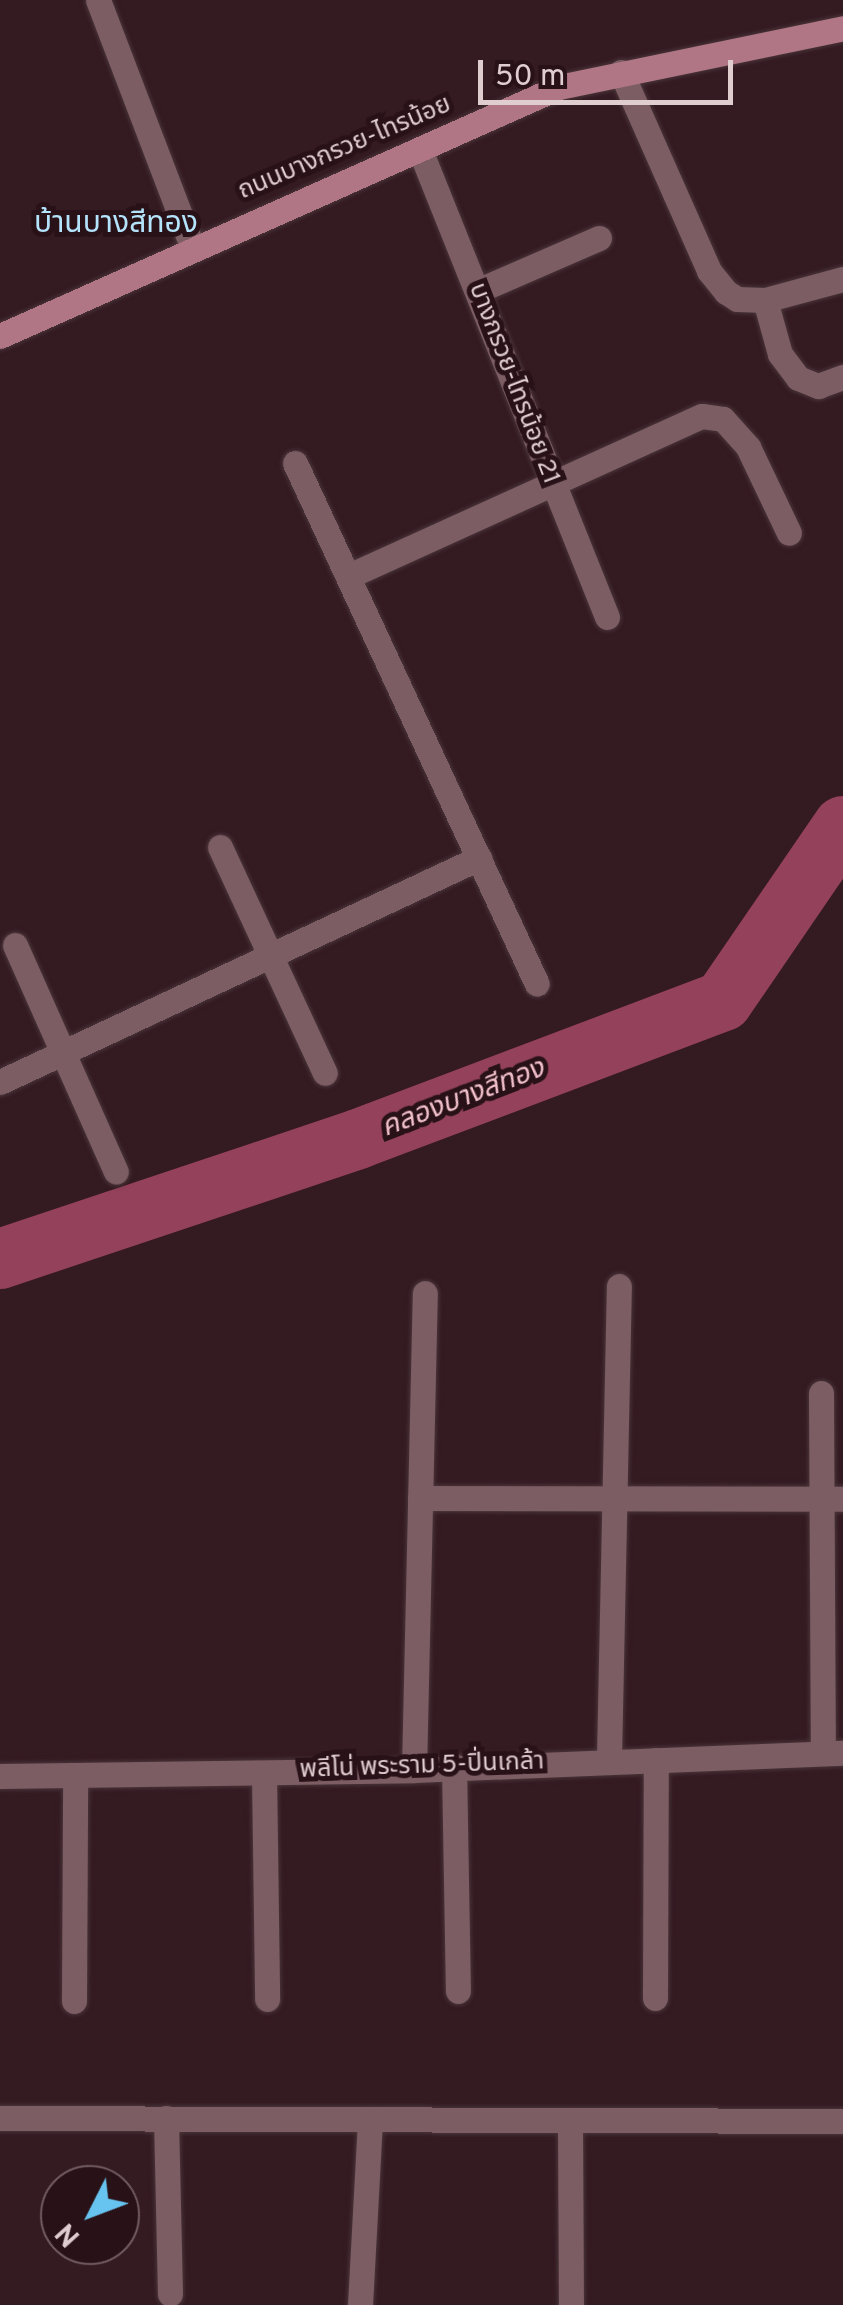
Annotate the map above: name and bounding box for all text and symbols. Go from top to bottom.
scale bar [483,40,738,102]
text: 50 m [495,59,565,96]
street label: ถนนบางกรวย-ไทรน้อย [234,91,456,207]
district label: บ้านบางสีทอง [34,207,198,243]
street label: บางกรวย-ไทรน้อย 21 [461,279,565,489]
water label: คลองบางสีทอง [377,1053,549,1145]
street label: พลีโน่ พระราม 5-ปิ่นเกล้า [299,1748,545,1786]
north arrow [40,2165,140,2265]
text: N [49,2214,89,2253]

